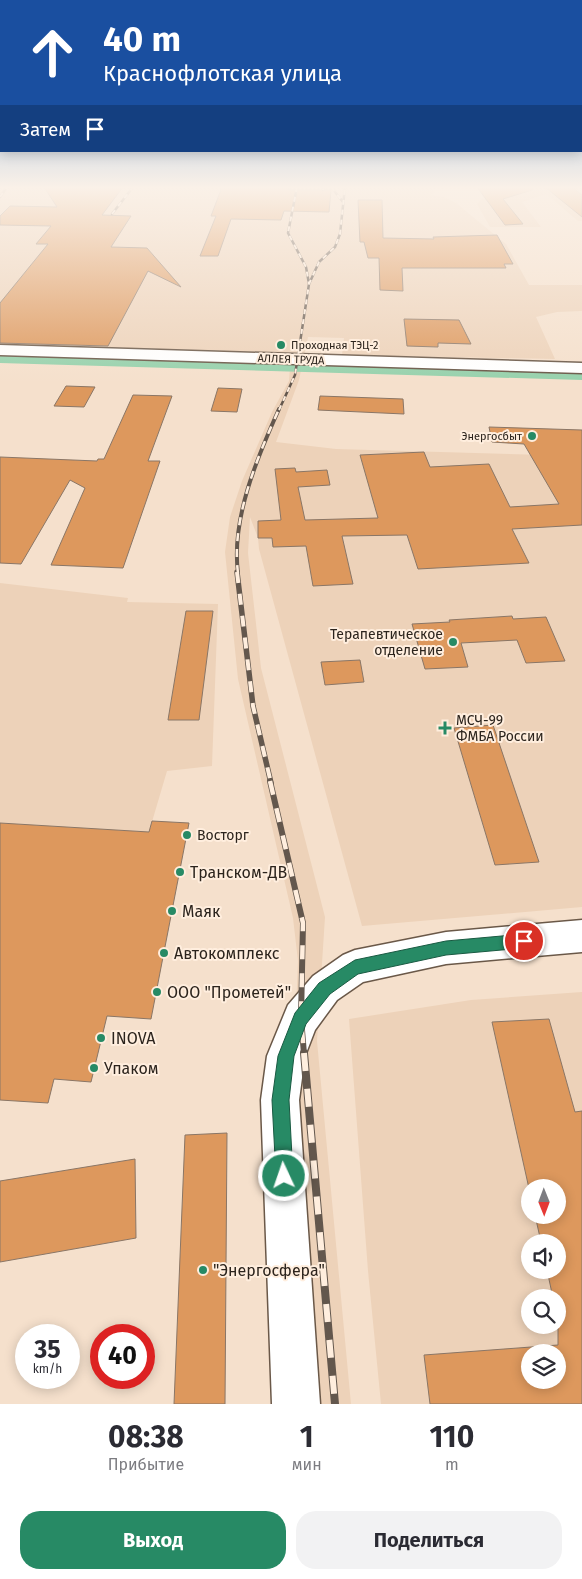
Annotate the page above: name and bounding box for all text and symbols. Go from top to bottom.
text: 40 m [103,18,181,60]
icon: ahead [20,20,85,85]
text: Краснофлотская улица [103,60,342,87]
icon: arrive [81,115,109,143]
text: Затем [20,118,71,141]
marker: Проходная ТЭЦ-2 [275,339,287,351]
place label: Проходная ТЭЦ-2 [291,339,378,352]
street label: АЛЛЕЯ ТРУДА [257,352,325,367]
place label: Энергосбыт [462,430,522,443]
marker: Энергосбыт [526,430,538,442]
place label: Терапевтическое отделение [330,626,443,659]
marker: Терапевтическое отделение [447,636,459,648]
place label: МСЧ-99 ФМБА России [456,712,544,745]
marker: МСЧ-99 ФМБА России [438,721,452,735]
place label: Восторг [197,827,249,844]
marker: Восторг [181,829,193,841]
place label: Транском-ДВ [190,863,287,882]
marker: Транском-ДВ [174,866,186,878]
place label: Маяк [182,902,221,921]
marker: Маяк [166,905,178,917]
pin [503,920,545,962]
icon: arrive [510,927,538,955]
place label: Автокомплекс [174,944,280,963]
marker: Автокомплекс [158,947,170,959]
place label: ООО "Прометей" [167,983,291,1002]
marker: ООО "Прометей" [151,986,163,998]
place label: INOVA [111,1029,156,1048]
marker: INOVA [95,1032,107,1044]
place label: Упаком [104,1059,159,1078]
marker: Упаком [88,1062,100,1074]
position arrow [257,1149,309,1201]
north arrow [521,1179,566,1224]
map controls [521,1179,566,1389]
button: sound [521,1234,566,1279]
place label: "Энергосфера" [213,1261,325,1280]
marker: "Энергосфера" [197,1264,209,1276]
button: search [521,1289,566,1334]
speed limit sign: 40 [90,1324,155,1389]
text: 35 [34,1335,61,1365]
button: layers [521,1344,566,1389]
text: km/h [33,1362,62,1376]
text: 08:38 [108,1419,184,1455]
text: 1 [300,1419,314,1455]
text: 110 [429,1419,474,1455]
text: Прибытие [108,1455,184,1474]
text: мин [292,1455,322,1474]
text: m [445,1455,459,1474]
button: Выход [20,1511,286,1569]
button: Поделиться [296,1511,562,1569]

